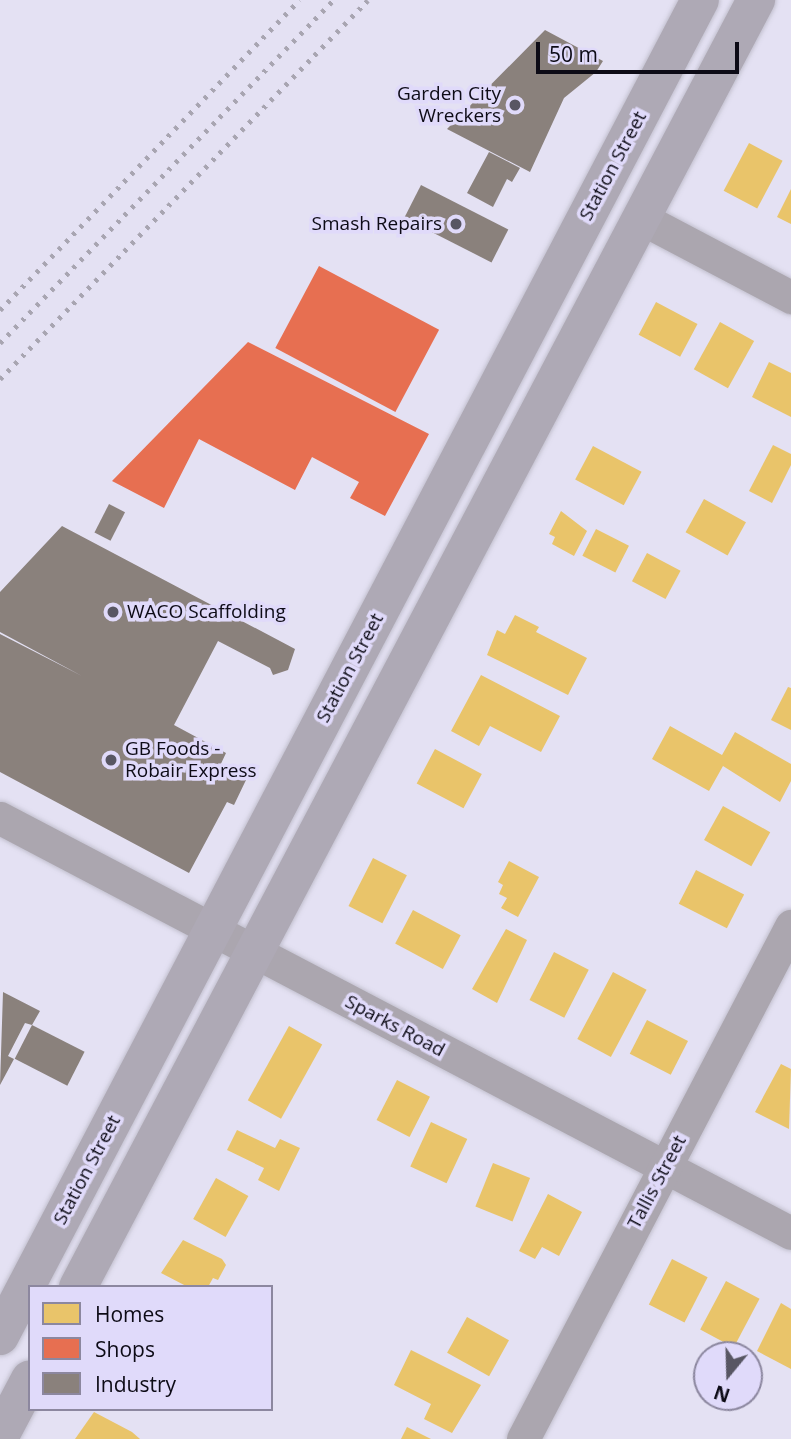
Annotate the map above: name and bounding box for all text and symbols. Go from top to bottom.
scale bar [539,28,742,72]
text: 50 m [549,40,598,68]
place label: Garden City Wreckers [397,83,501,127]
marker: Garden City Wreckers [507,97,523,113]
street label: Station Street [575,107,651,225]
place label: Smash Repairs [312,213,442,235]
marker: Smash Repairs [448,216,464,232]
place label: WACO Scaffolding [127,601,286,623]
marker: WACO Scaffolding [105,604,121,620]
street label: Station Street [312,609,388,727]
place label: GB Foods - Robair Express [125,738,257,782]
marker: GB Foods - Robair Express [103,752,119,768]
street label: Sparks Road [341,990,449,1062]
street label: Station Street [49,1111,125,1229]
street label: Tallis Street [623,1131,691,1233]
legend [28,1285,273,1411]
text: Homes [95,1300,164,1328]
text: Shops [95,1335,155,1363]
north arrow [693,1341,763,1411]
text: Industry [95,1370,176,1398]
text: N [710,1379,733,1409]

